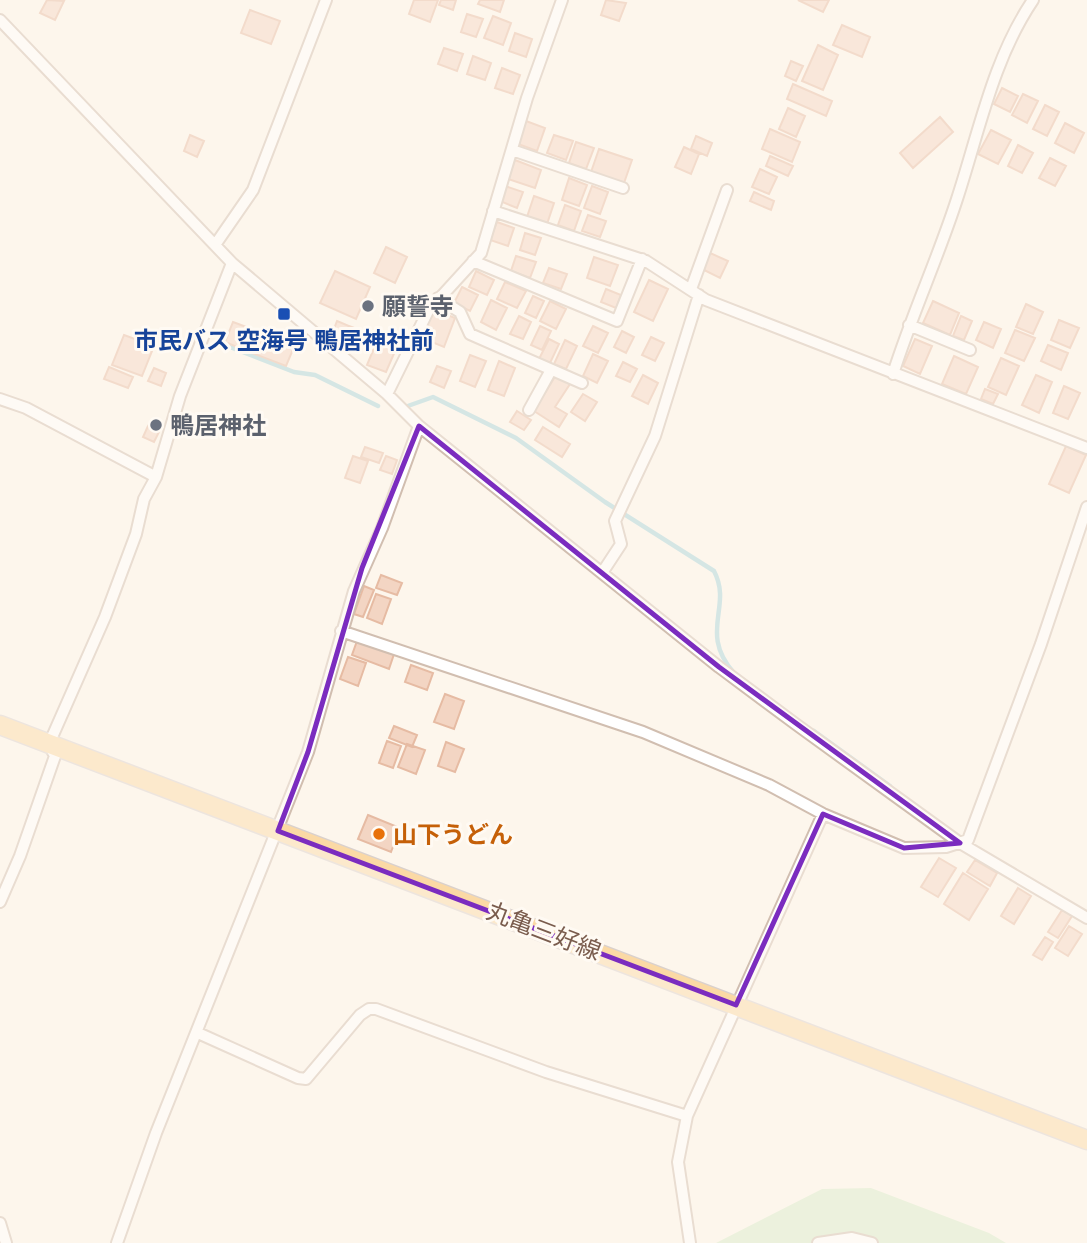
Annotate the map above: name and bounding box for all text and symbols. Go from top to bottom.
place label: 願誓寺 [382,291,454,322]
marker: 願誓寺 [360,298,376,314]
marker: 市民バス 空海号 鴨居神社前 [276,306,292,322]
place label: 市民バス 空海号 鴨居神社前 [134,325,434,356]
place label: 鴨居神社 [170,410,266,441]
marker: 鴨居神社 [148,417,164,433]
place label: 山下うどん [393,819,513,850]
marker: 山下うどん [371,826,387,842]
street label: 丸亀三好線 [482,895,606,967]

